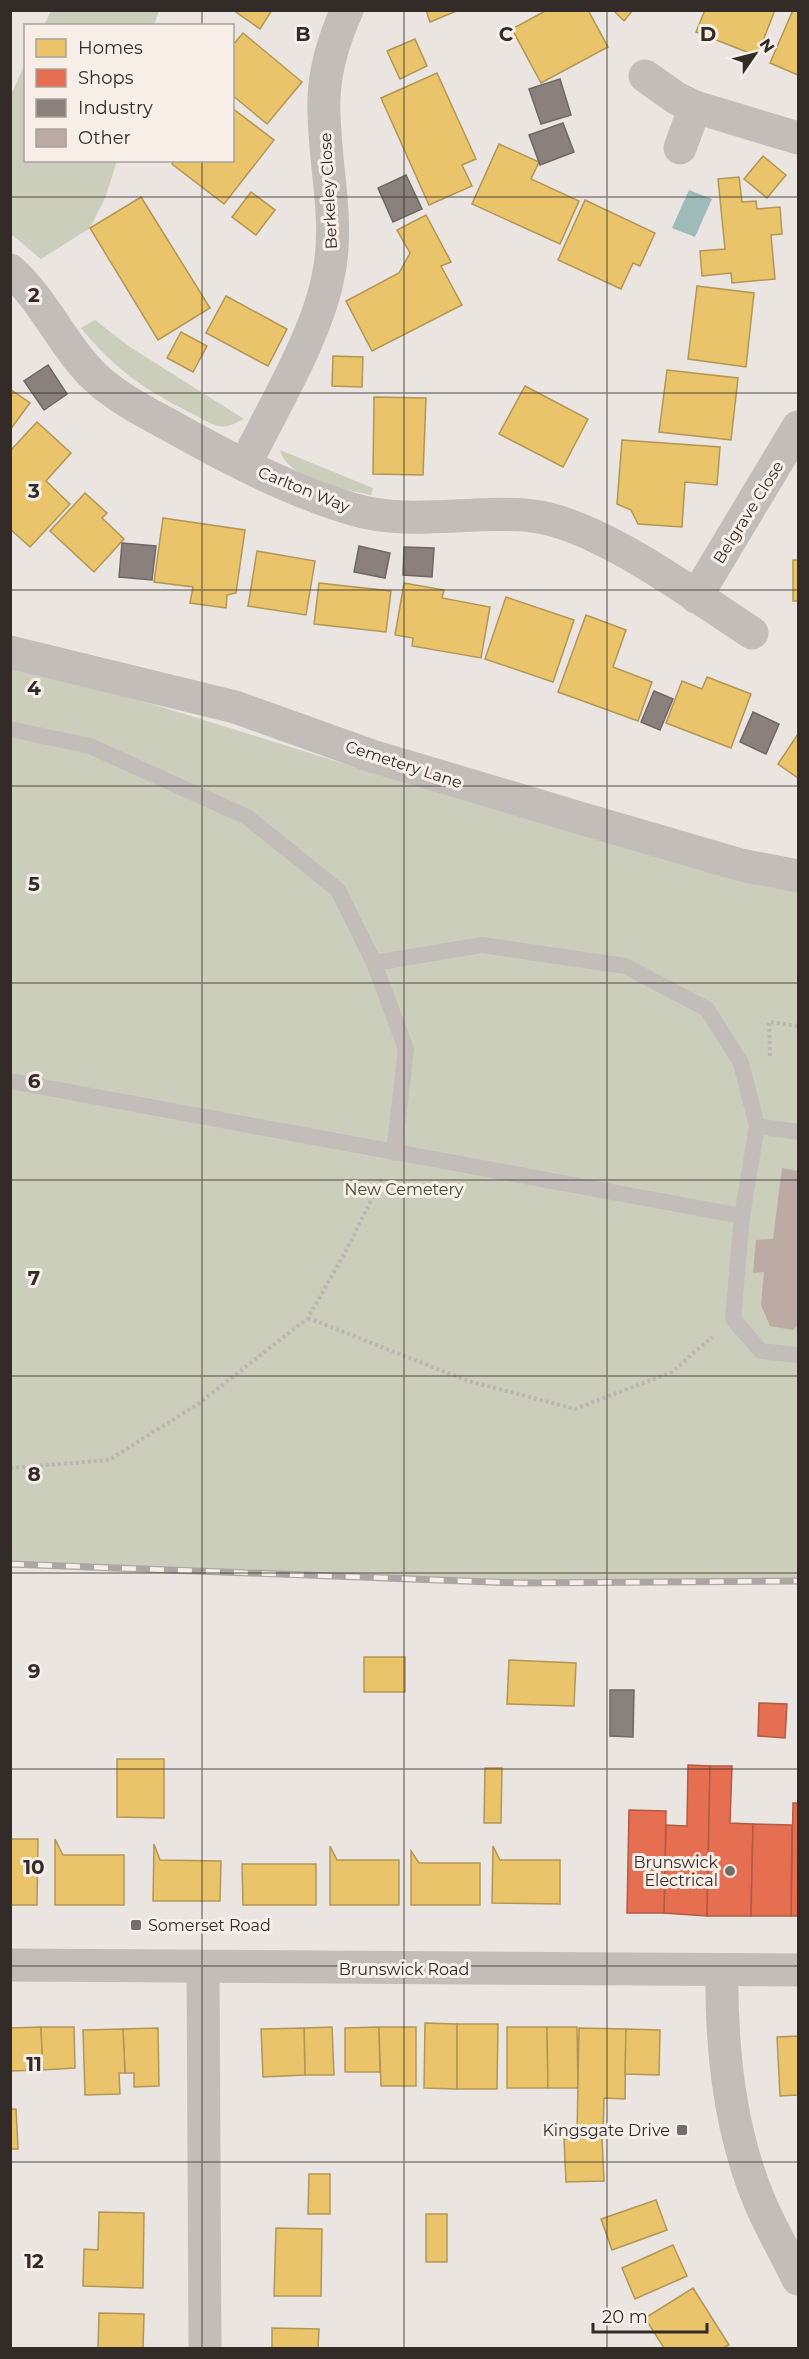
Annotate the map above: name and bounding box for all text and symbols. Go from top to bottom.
text: B [295,22,311,46]
text: C [499,22,514,46]
text: D [700,22,716,46]
legend [24,24,234,162]
north arrow [725,24,785,84]
text: N [755,35,778,56]
text: Homes [78,37,143,59]
text: Shops [78,67,134,89]
text: Industry [78,97,153,119]
text: Other [78,127,131,149]
street label: Berkeley Close [316,132,341,250]
text: 2 [28,283,40,307]
street label: Belgrave Close [709,457,788,567]
street label: Carlton Way [255,462,353,517]
text: 3 [27,479,40,503]
text: 4 [27,676,41,700]
street label: Cemetery Lane [343,737,465,792]
text: 5 [28,872,40,896]
text: 6 [28,1069,41,1093]
park label: New Cemetery [345,1180,464,1199]
text: 7 [28,1266,40,1290]
text: 8 [27,1462,41,1486]
text: 9 [28,1659,40,1683]
place label: Brunswick Electrical [633,1853,718,1890]
text: 10 [23,1855,45,1879]
marker: Brunswick Electrical [723,1864,737,1878]
place label: Somerset Road [148,1916,271,1935]
marker: Somerset Road [129,1918,143,1932]
street label: Brunswick Road [339,1960,469,1979]
text: 11 [26,2052,42,2076]
place label: Kingsgate Drive [542,2121,670,2140]
marker: Kingsgate Drive [675,2123,689,2137]
text: 12 [24,2249,44,2273]
scale bar [593,2296,707,2334]
text: 20 m [602,2306,648,2328]

